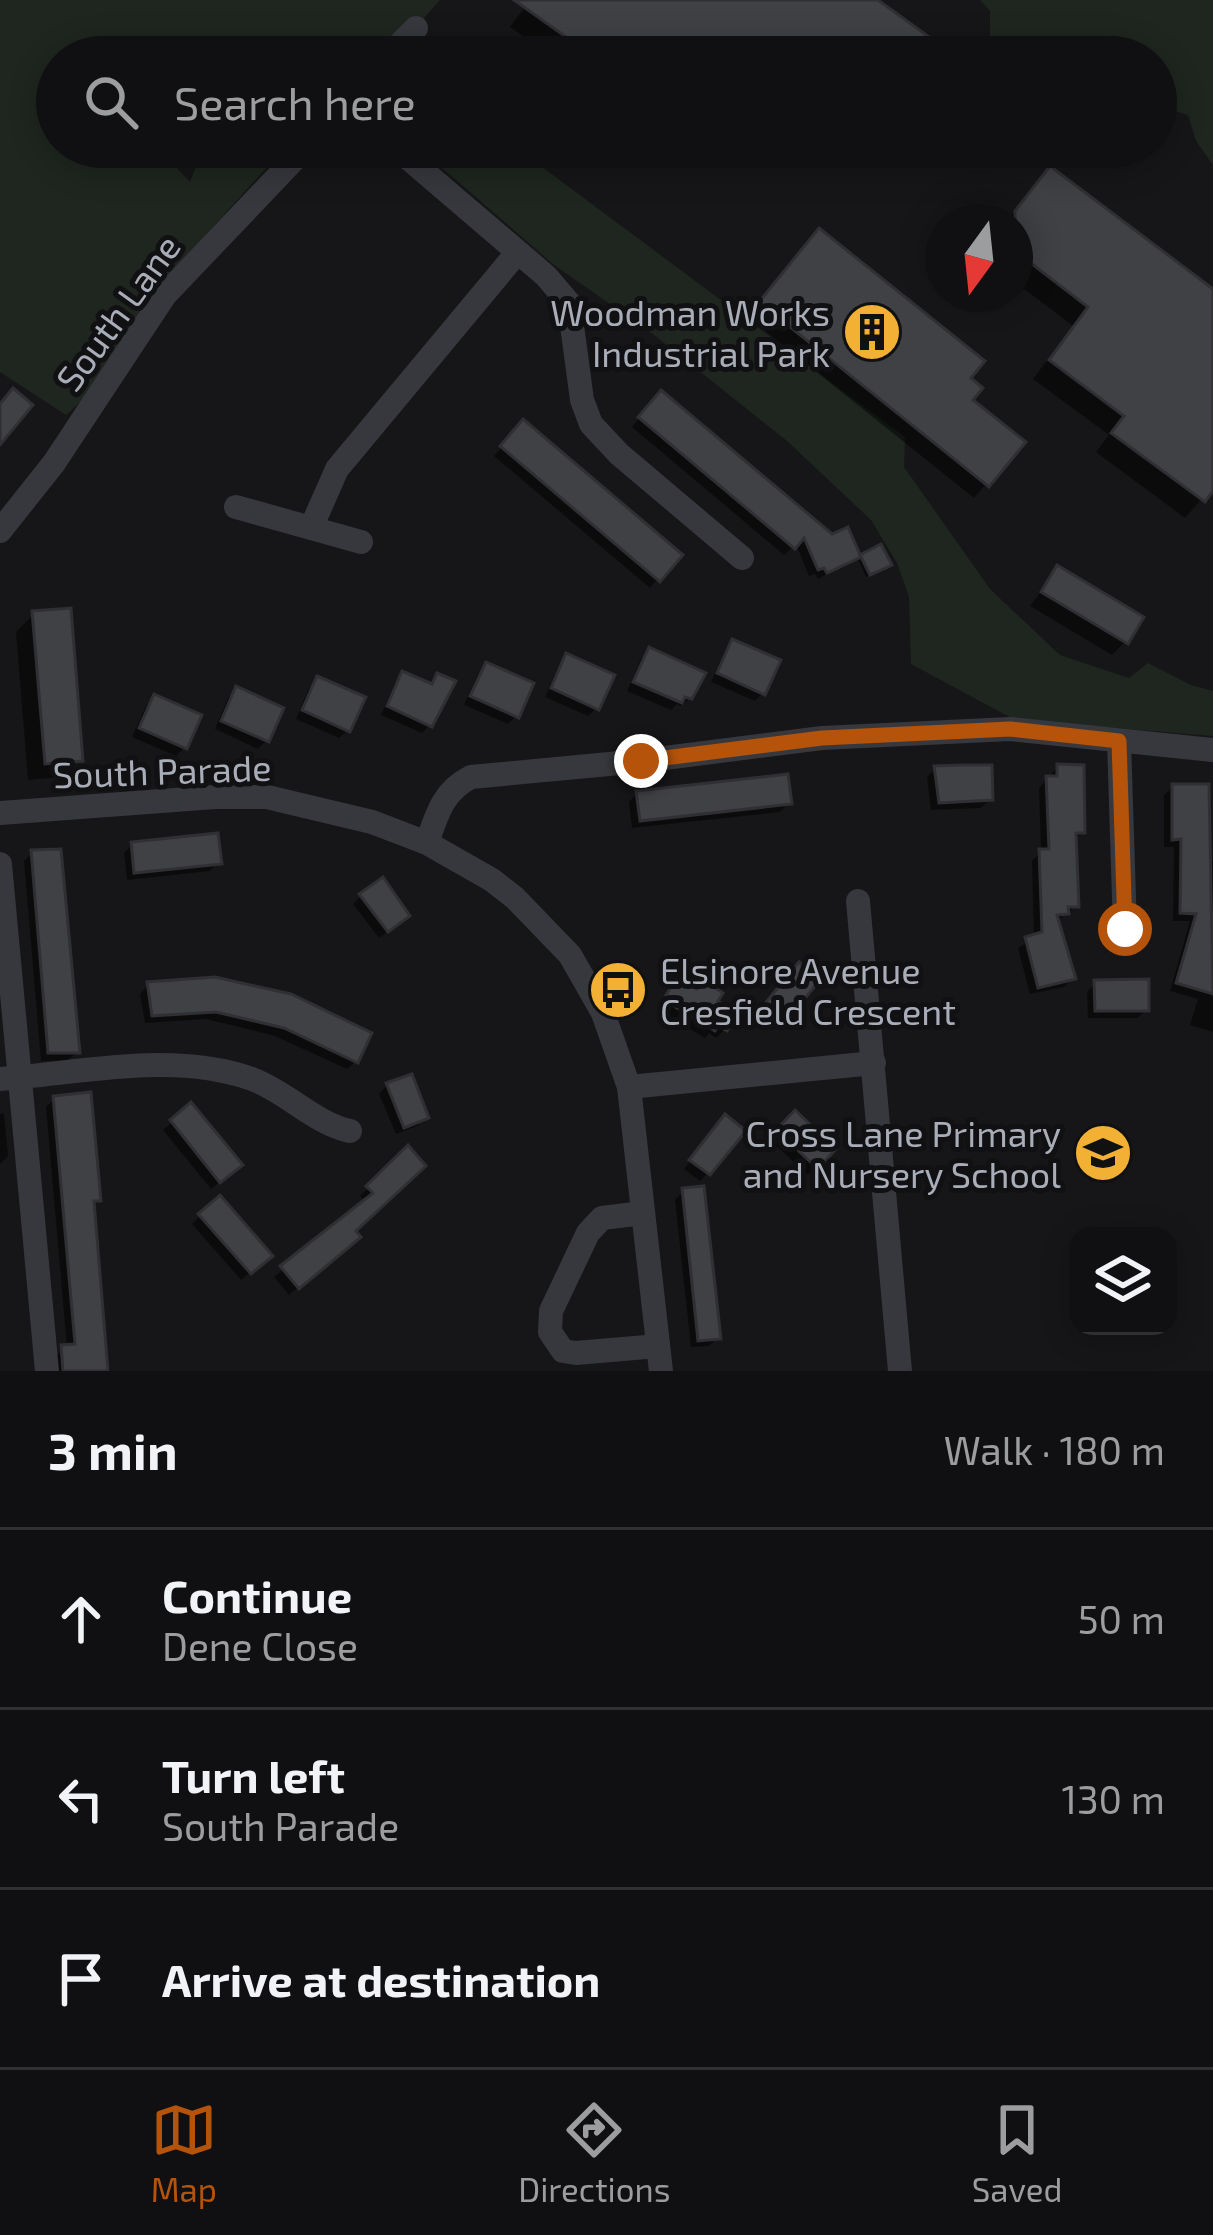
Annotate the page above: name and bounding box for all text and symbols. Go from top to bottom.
search box [36,36,1177,168]
icon: search [78,69,144,135]
text: Search here [174,75,416,129]
north arrow [925,204,1033,312]
street label: South Lane [46,226,188,398]
place label: Woodman Works Industrial Park [550,290,830,374]
building icon: Woodman Works Industrial Park [841,301,903,363]
route end [614,734,668,788]
street label: South Parade [52,745,272,795]
route start [1098,902,1152,956]
place label: Elsinore Avenue Cresfield Crescent [660,948,956,1032]
bus stop icon: Elsinore Avenue Cresfield Crescent [587,959,649,1021]
place label: Cross Lane Primary and Nursery School [743,1111,1061,1195]
school or university icon: Cross Lane Primary and Nursery School [1072,1122,1134,1184]
map controls [1069,1227,1177,1335]
button: layers [1069,1227,1177,1335]
text: 3 min [48,1419,178,1480]
text: Walk · 180 m [944,1426,1165,1473]
text: Continue [162,1568,352,1622]
icon: ahead [48,1586,114,1652]
text: 50 m [1078,1595,1165,1642]
text: Dene Close [162,1622,358,1669]
text: Turn left [162,1748,345,1802]
icon: left [48,1766,114,1832]
text: 130 m [1061,1775,1165,1822]
text: South Parade [162,1802,399,1849]
icon: arrive [48,1946,114,2012]
text: Arrive at destination [162,1952,600,2006]
tab: Map [151,2097,217,2209]
tab: Directions [518,2097,670,2209]
tab: Saved [972,2097,1062,2209]

